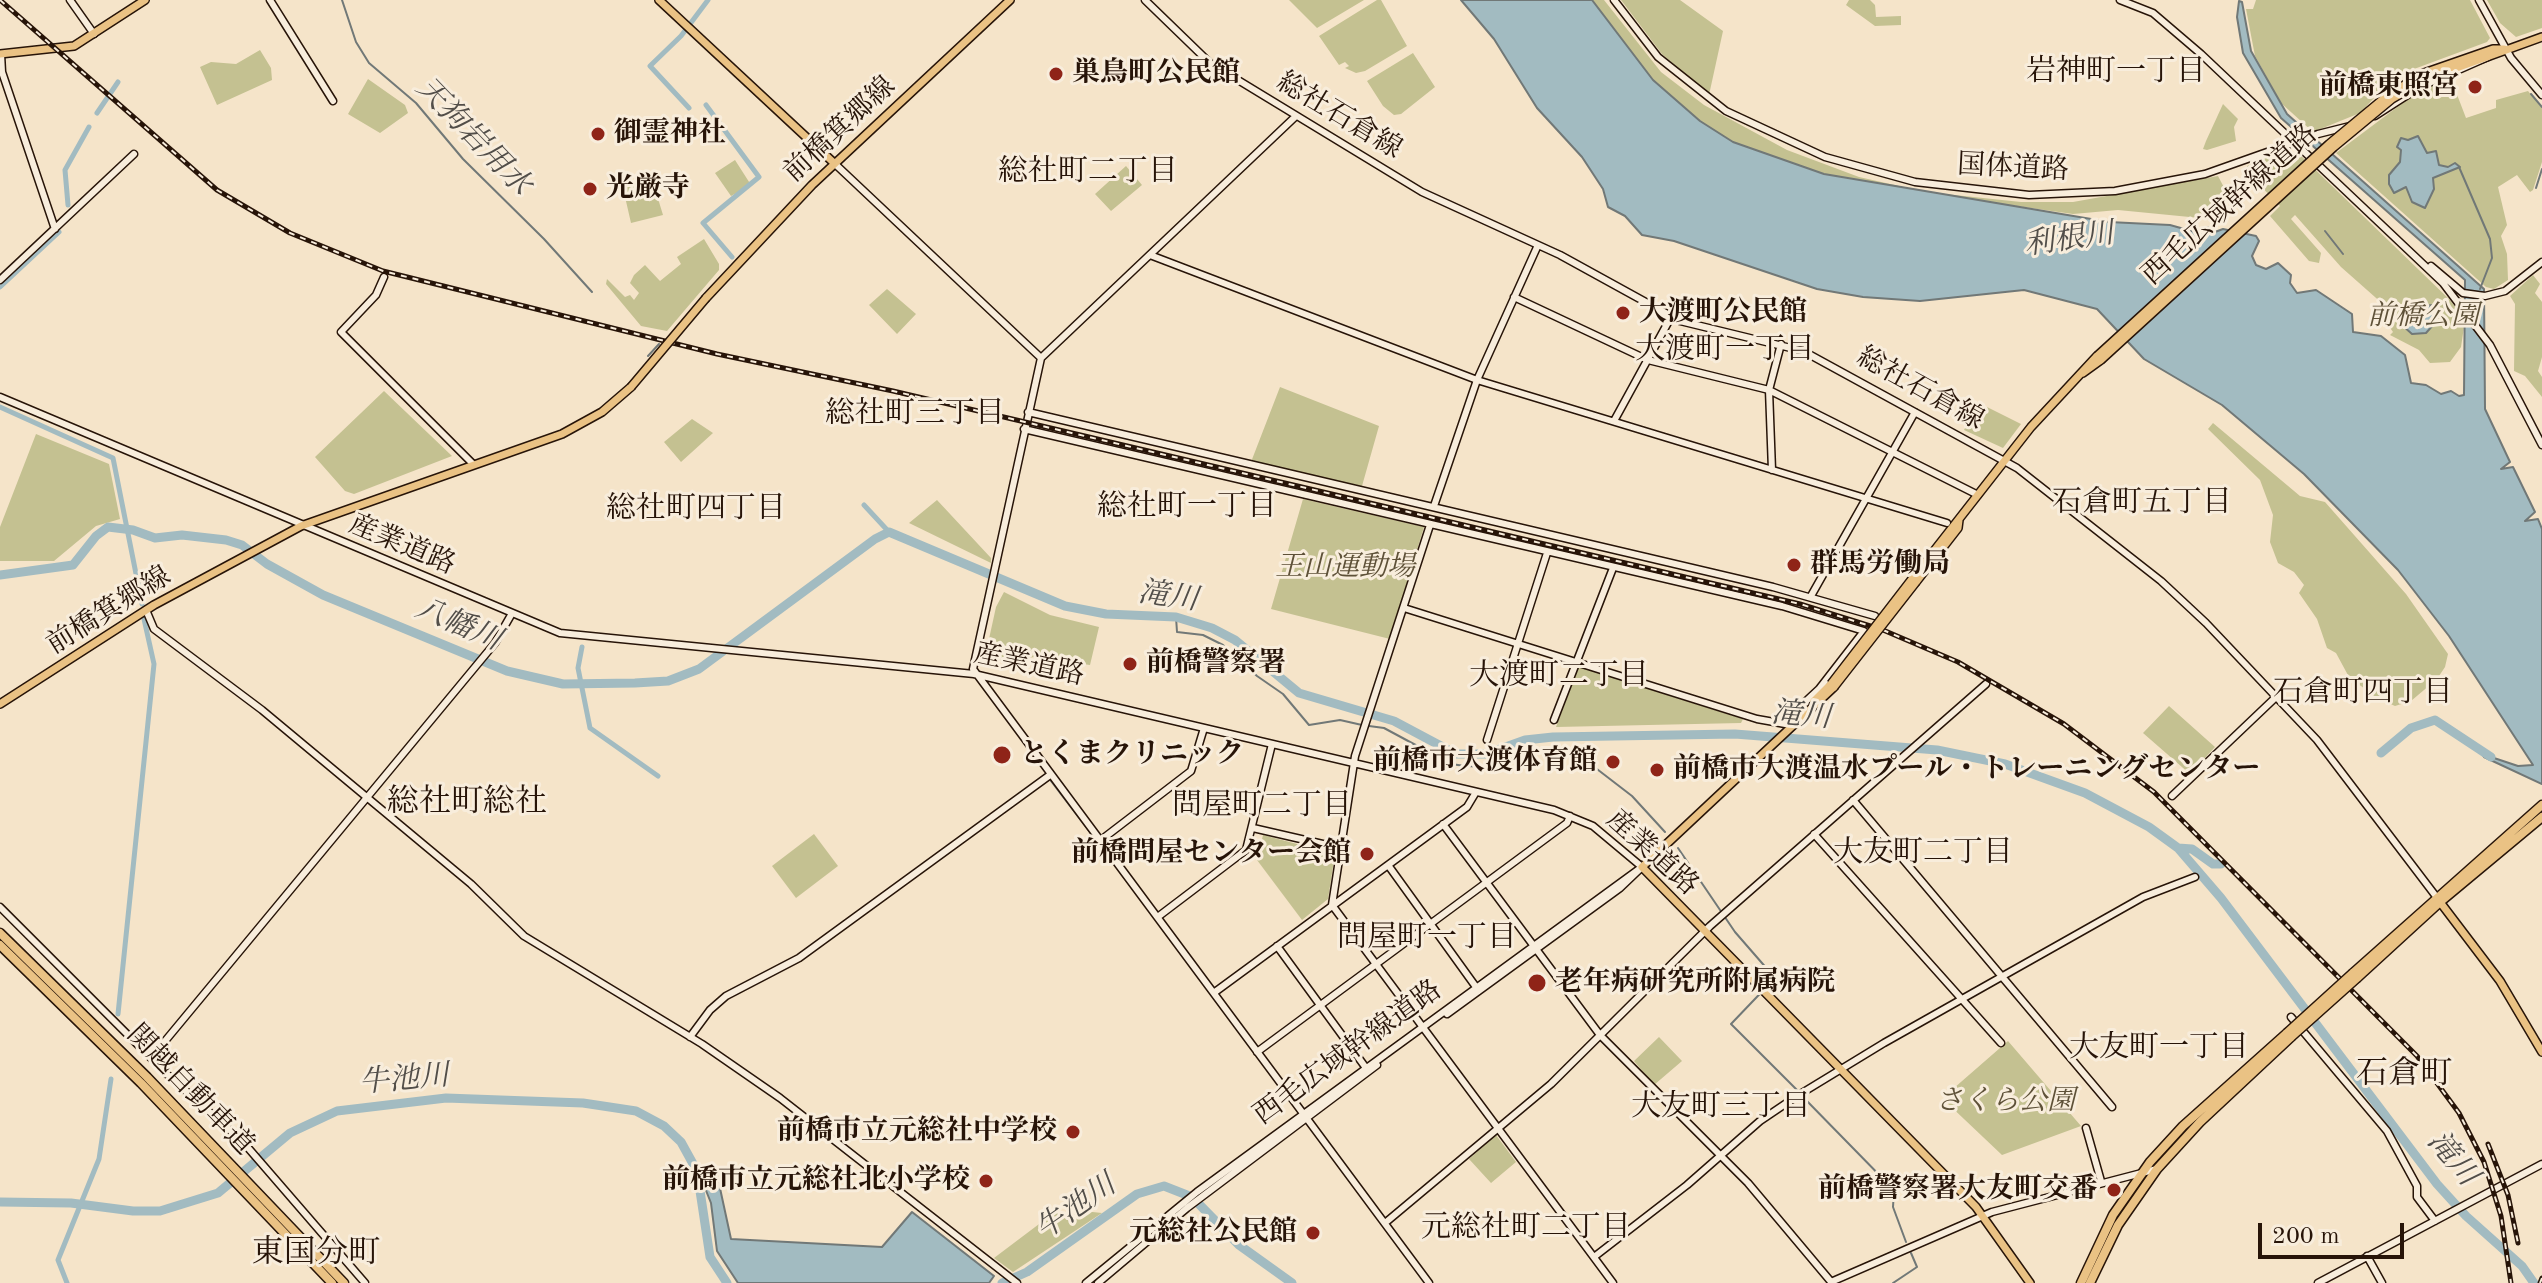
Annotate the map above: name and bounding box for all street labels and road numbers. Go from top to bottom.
street label: 総社石倉線 [1270,66,1408,166]
street label: 前橋箕郷線 [777,70,903,190]
street label: 西毛広域幹線道路 [2136,118,2324,292]
street label: 国体道路 [1956,148,2070,188]
street label: 総社石倉線 [1851,340,1989,438]
street label: 産業道路 [344,508,460,582]
street label: 前橋箕郷線 [41,560,177,662]
street label: 産業道路 [971,637,1087,693]
street label: 産業道路 [1599,803,1705,903]
street label: 西毛広域幹線道路 [1248,974,1448,1132]
street label: 関越自動車道 [120,1018,260,1162]

